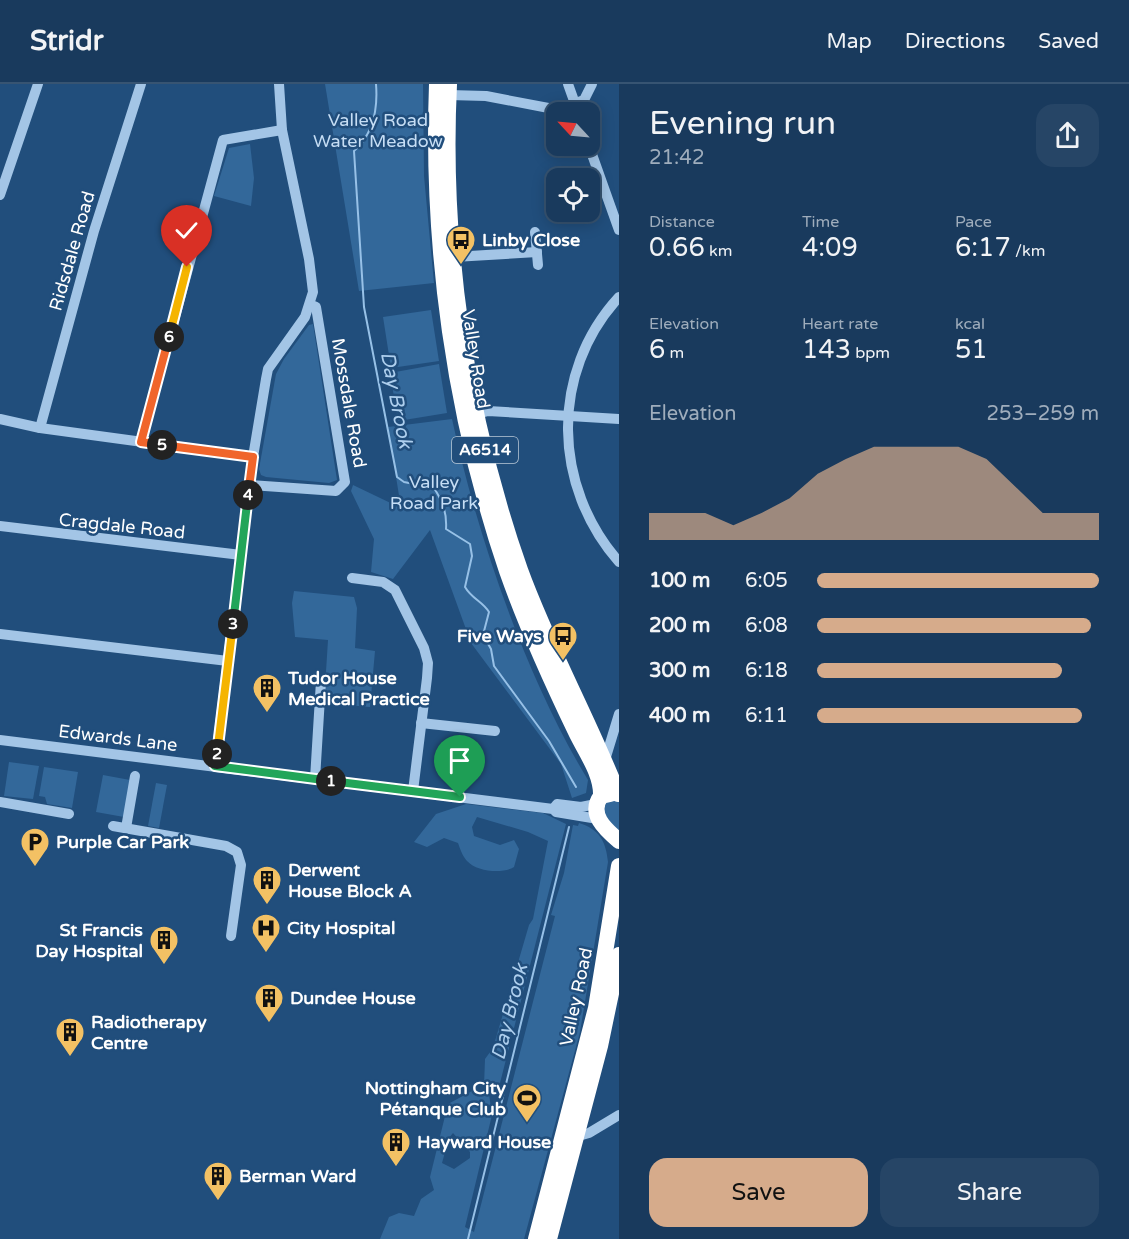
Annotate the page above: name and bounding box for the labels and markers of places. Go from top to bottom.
pin [161,205,212,267]
bus stop icon: Linby Close [445,224,477,266]
place label: Linby Close [482,229,580,251]
pin: 6 [154,322,184,352]
pin: 5 [147,430,177,460]
pin: 4 [233,480,263,510]
pin: 3 [218,609,248,639]
bus stop icon: Five Ways [547,620,579,662]
place label: Five Ways [457,625,542,647]
place label: Tudor House Medical Practice [287,667,430,710]
building icon: Tudor House Medical Practice [251,672,283,714]
pin [434,735,485,797]
pin: 2 [202,739,232,769]
pin: 1 [316,766,346,796]
parking icon: Purple Car Park [19,826,51,868]
place label: Purple Car Park [56,831,189,853]
place label: Derwent House Block A [288,859,412,902]
building icon: Derwent House Block A [251,864,283,906]
hospital icon: City Hospital [250,912,282,954]
place label: City Hospital [287,917,395,939]
place label: St Francis Day Hospital [35,919,143,962]
building icon: St Francis Day Hospital [148,924,180,966]
building icon: Dundee House [253,982,285,1024]
place label: Dundee House [290,987,416,1009]
place label: Radiotherapy Centre [91,1011,207,1054]
building icon: Radiotherapy Centre [54,1016,86,1058]
place label: Nottingham City Pétanque Club [365,1077,506,1120]
sports icon: Nottingham City Pétanque Club [511,1082,543,1124]
building icon: Hayward House [380,1126,412,1168]
place label: Hayward House [417,1131,551,1153]
building icon: Berman Ward [202,1160,234,1202]
place label: Berman Ward [239,1165,356,1187]

